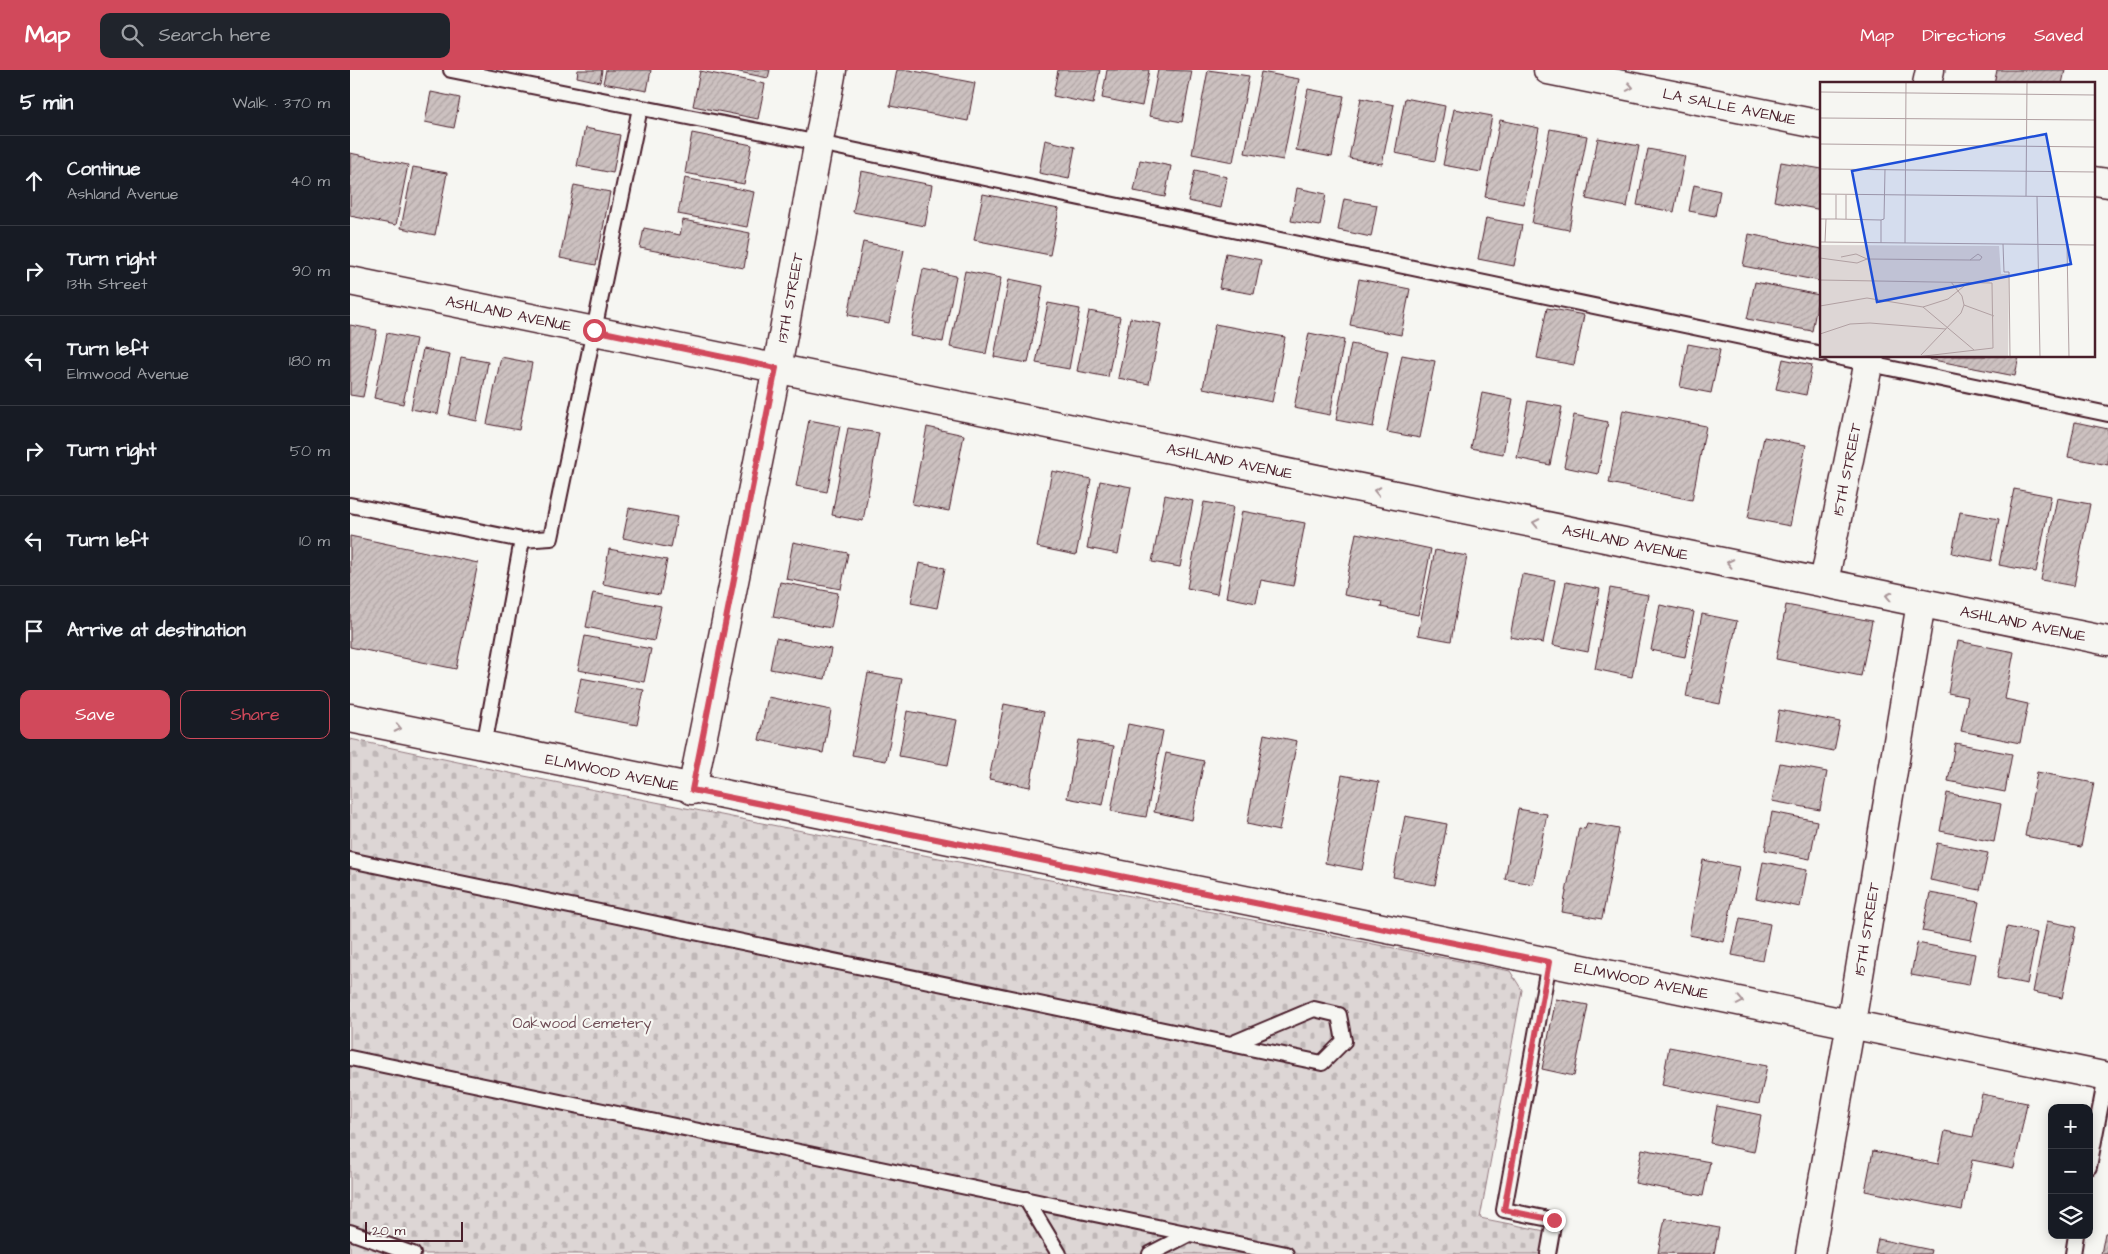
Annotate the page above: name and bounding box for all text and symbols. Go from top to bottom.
search box [100,13,450,58]
text: Map [25,18,70,52]
icon: search [118,21,146,49]
text: Search here [158,22,271,49]
text: Map [1860,23,1894,48]
text: Directions [1922,23,2006,48]
text: Saved [2034,23,2083,48]
one-way arrow [1626,81,1635,91]
inset map [1820,82,2096,358]
street label: LA SALLE AVENUE [1661,83,1798,130]
text: 5 min [20,88,73,117]
text: Walk · 370 m [232,92,330,114]
text: Continue [67,156,141,183]
icon: ahead [20,167,48,195]
text: 40 m [290,170,330,192]
text: Ashland Avenue [67,183,178,205]
text: Turn right [67,246,156,273]
street label: 13TH STREET [771,250,809,344]
icon: right [20,257,48,285]
text: 90 m [292,260,330,282]
text: 13th Street [67,273,147,295]
street label: ASHLAND AVENUE [444,290,574,337]
route start [583,319,606,342]
text: Turn left [67,336,148,363]
icon: left [20,347,48,375]
text: 180 m [289,350,330,372]
text: Elmwood Avenue [67,363,189,385]
street label: 15TH STREET [1827,421,1867,517]
icon: right [20,437,48,465]
text: Turn right [67,437,156,464]
street label: ASHLAND AVENUE [1165,438,1295,484]
text: 50 m [290,440,330,462]
one-way arrow [1373,486,1381,496]
one-way arrow [1532,519,1541,529]
street label: ASHLAND AVENUE [1561,519,1691,565]
icon: left [20,527,48,555]
text: Turn left [67,527,148,554]
text: 10 m [299,530,330,552]
one-way arrow [1725,558,1734,569]
one-way arrow [1884,591,1893,602]
street label: ASHLAND AVENUE [1958,601,2088,647]
icon: arrive [20,617,48,645]
text: Arrive at destination [67,617,246,644]
button: Save [20,690,170,739]
button: Share [180,690,330,739]
one-way arrow [393,722,402,733]
street label: ELMWOOD AVENUE [544,748,681,796]
street label: 15TH STREET [1849,880,1885,977]
street label: ELMWOOD AVENUE [1573,957,1711,1004]
one-way arrow [1736,995,1745,1005]
park label: Oakwood Cemetery [513,1013,651,1035]
map controls [2048,1104,2093,1239]
button: + [2048,1104,2093,1149]
button: − [2048,1149,2093,1194]
button: layers [2048,1194,2093,1239]
route end [1543,1209,1566,1232]
scale bar [365,1219,462,1242]
text: 20 m [372,1221,405,1241]

